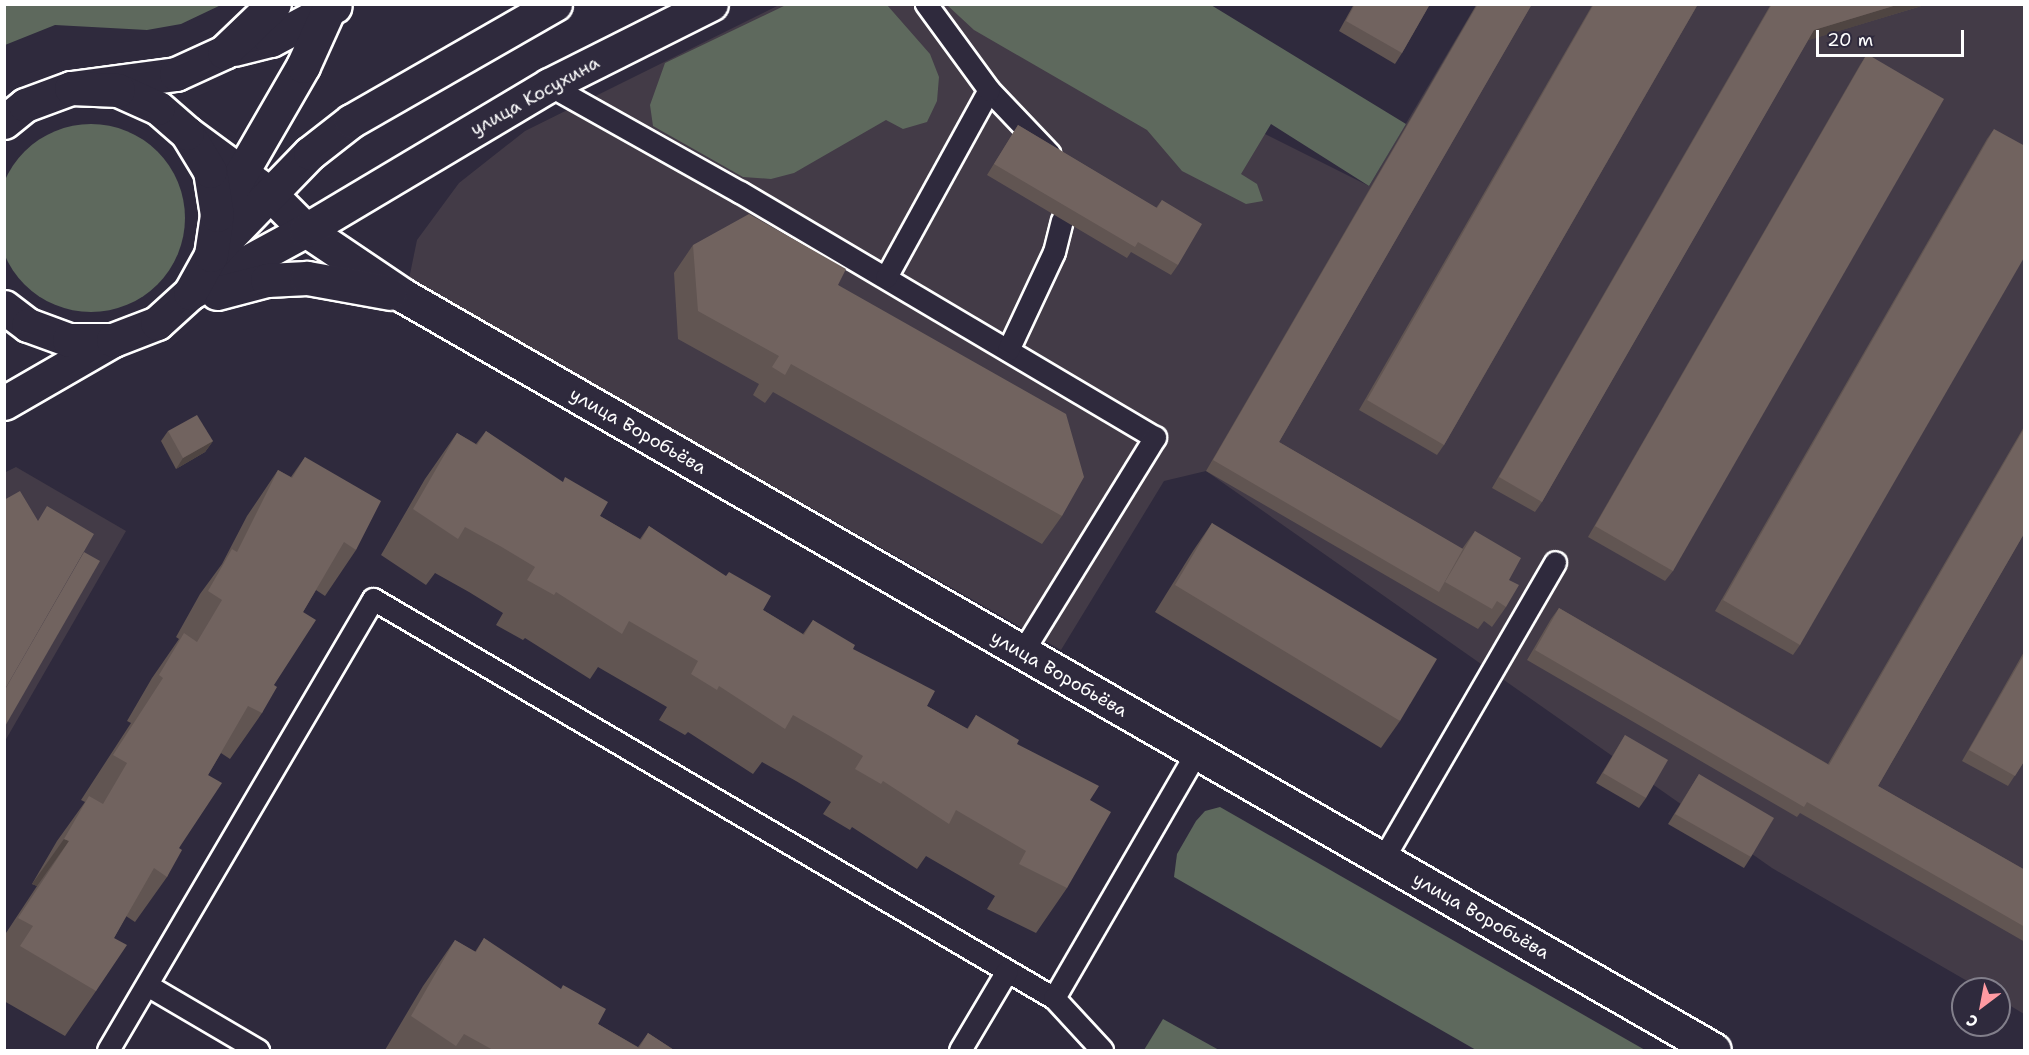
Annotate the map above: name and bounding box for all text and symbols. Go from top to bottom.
scale bar [1819,18,1968,56]
text: 20 m [1827,28,1873,52]
street label: улица Косухина [467,52,603,140]
street label: улица Воробьёва [566,383,710,479]
street label: улица Воробьёва [987,626,1131,722]
street label: улица Воробьёва [1409,868,1553,964]
north arrow [1951,977,2011,1037]
text: С [1963,1009,1982,1033]

